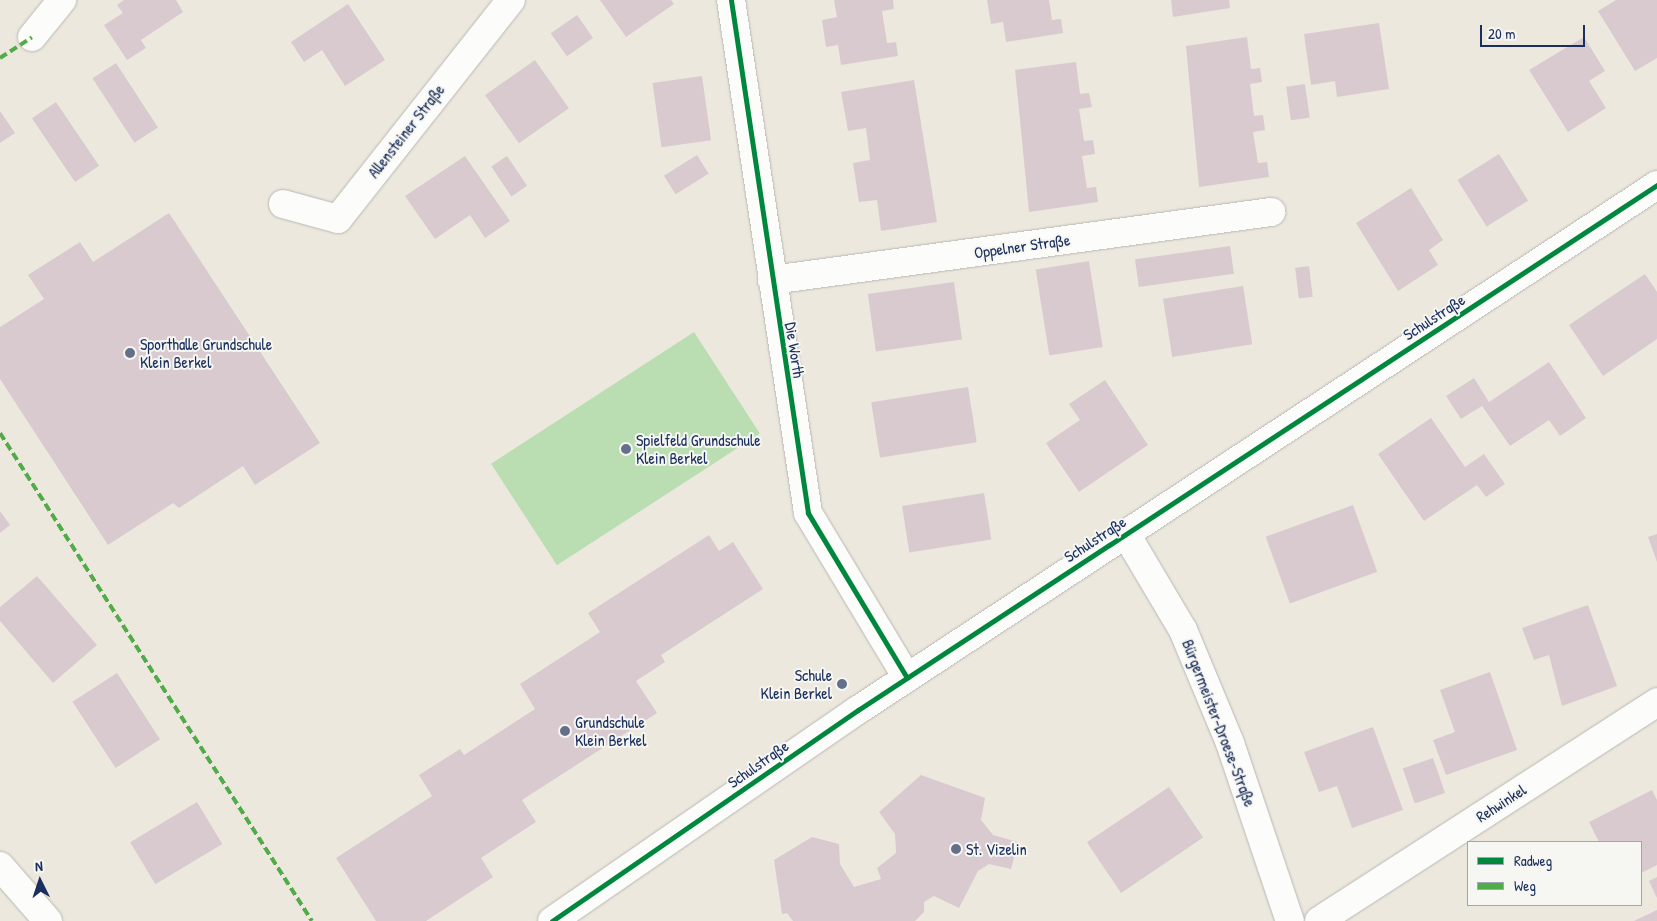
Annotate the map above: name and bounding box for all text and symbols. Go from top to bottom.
scale bar [1482,15,1587,47]
text: 20 m [1488,23,1515,44]
street label: Allensteiner Straße [364,80,448,182]
street label: Oppelner Straße [973,230,1071,262]
street label: Schulstraße [1399,290,1469,344]
street label: Die Worth [781,321,809,379]
place label: Sporthalle Grundschule Klein Berkel [140,334,272,372]
marker: Sporthalle Grundschule Klein Berkel [124,347,136,359]
place label: Spielfeld Grundschule Klein Berkel [636,430,761,468]
marker: Spielfeld Grundschule Klein Berkel [620,443,632,455]
street label: Schulstraße [1060,512,1130,566]
street label: Bürgermeister-Droese-Straße [1178,637,1260,809]
place label: Schule Klein Berkel [761,665,832,703]
marker: Schule Klein Berkel [836,678,848,690]
place label: Grundschule Klein Berkel [575,712,646,750]
marker: Grundschule Klein Berkel [559,725,571,737]
street label: Schulstraße [724,736,792,792]
street label: Rehwinkel [1472,780,1530,826]
place label: St. Vizelin [966,839,1027,859]
legend [1467,841,1642,906]
marker: St. Vizelin [950,843,962,855]
text: Radweg [1514,850,1552,871]
north arrow [15,856,65,906]
text: N [35,856,43,875]
text: Weg [1514,875,1536,896]

